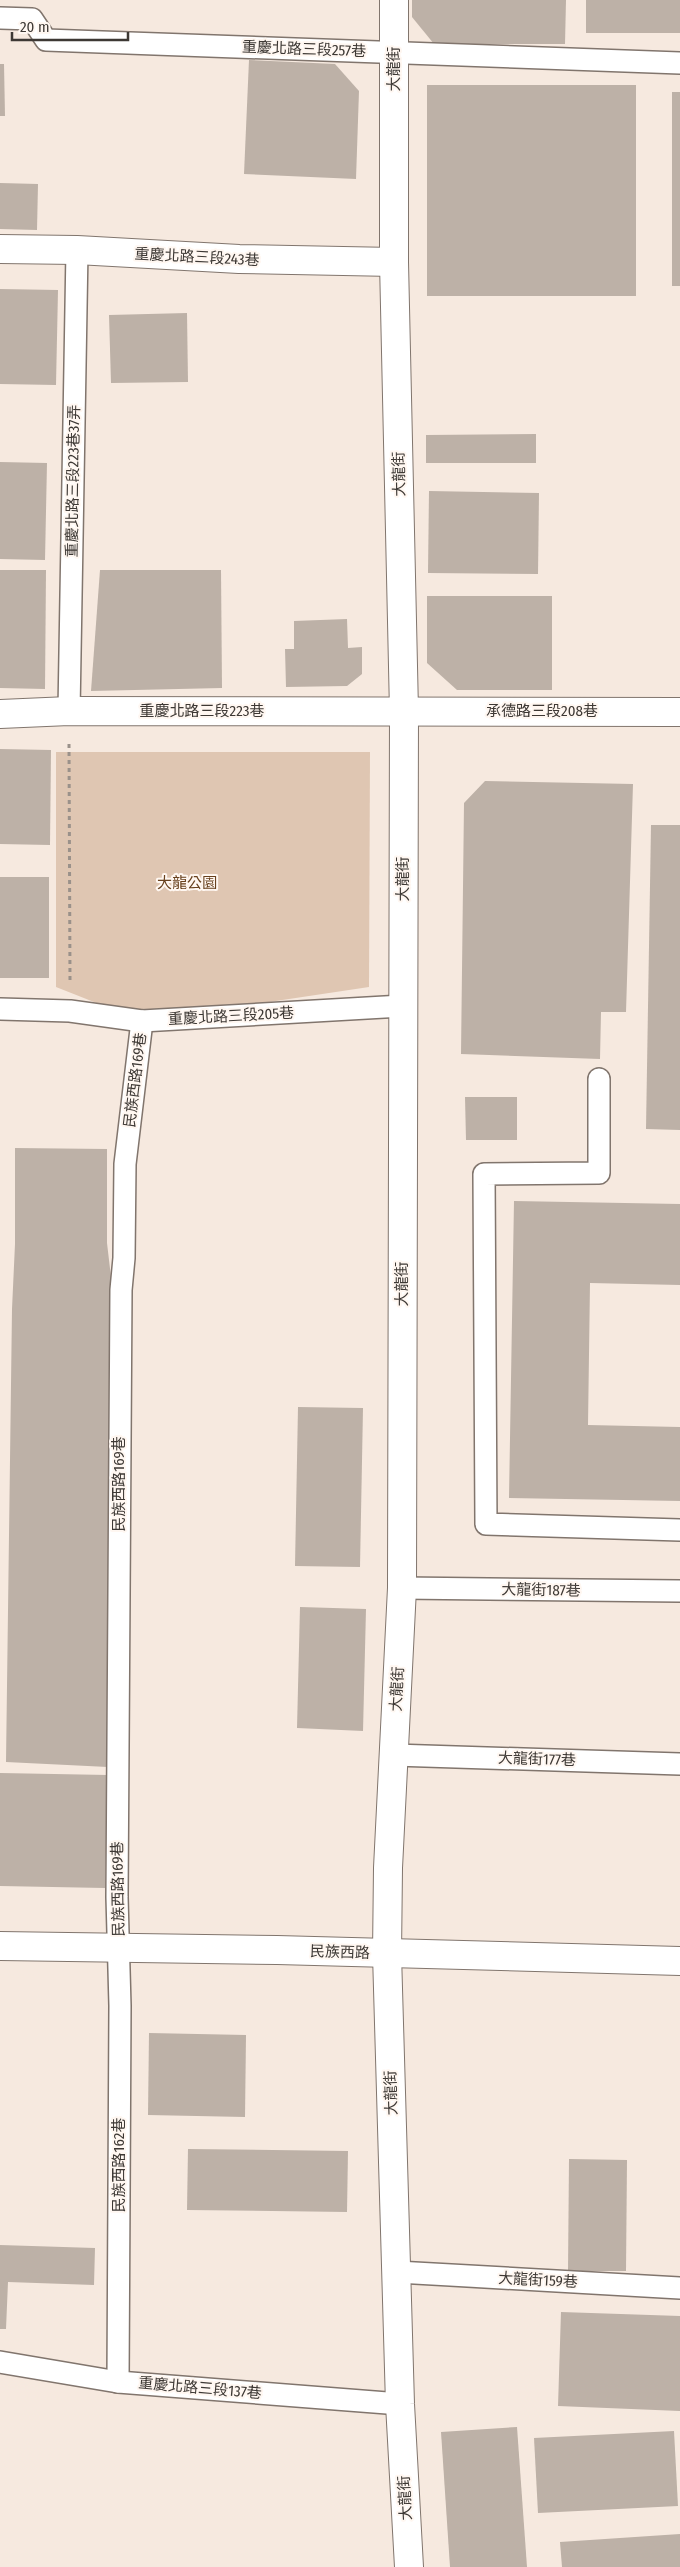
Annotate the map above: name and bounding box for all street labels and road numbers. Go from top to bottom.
street label: 重慶北路三段257巷 [242,38,366,60]
street label: 大龍街 [385,46,403,92]
street label: 重慶北路三段243巷 [134,245,260,269]
street label: 重慶北路三段223巷37弄 [63,404,83,558]
street label: 大龍街 [390,451,408,497]
street label: 重慶北路三段223巷 [140,702,264,720]
street label: 承德路三段208巷 [486,702,598,720]
street label: 大龍街 [394,856,412,902]
street label: 重慶北路三段205巷 [167,1004,295,1028]
street label: 民族西路169巷 [120,1032,150,1128]
street label: 大龍街 [393,1261,411,1307]
street label: 民族西路169巷 [110,1436,128,1532]
street label: 大龍街187巷 [501,1580,581,1600]
street label: 大龍街 [387,1666,407,1712]
street label: 大龍街177巷 [498,1749,576,1769]
street label: 民族西路169巷 [108,1841,128,1937]
street label: 民族西路 [310,1942,370,1962]
street label: 大龍街 [381,2070,401,2116]
street label: 民族西路162巷 [110,2118,128,2212]
street label: 大龍街159巷 [498,2269,578,2291]
street label: 重慶北路三段137巷 [138,2374,262,2402]
street label: 大龍街 [395,2475,415,2521]

